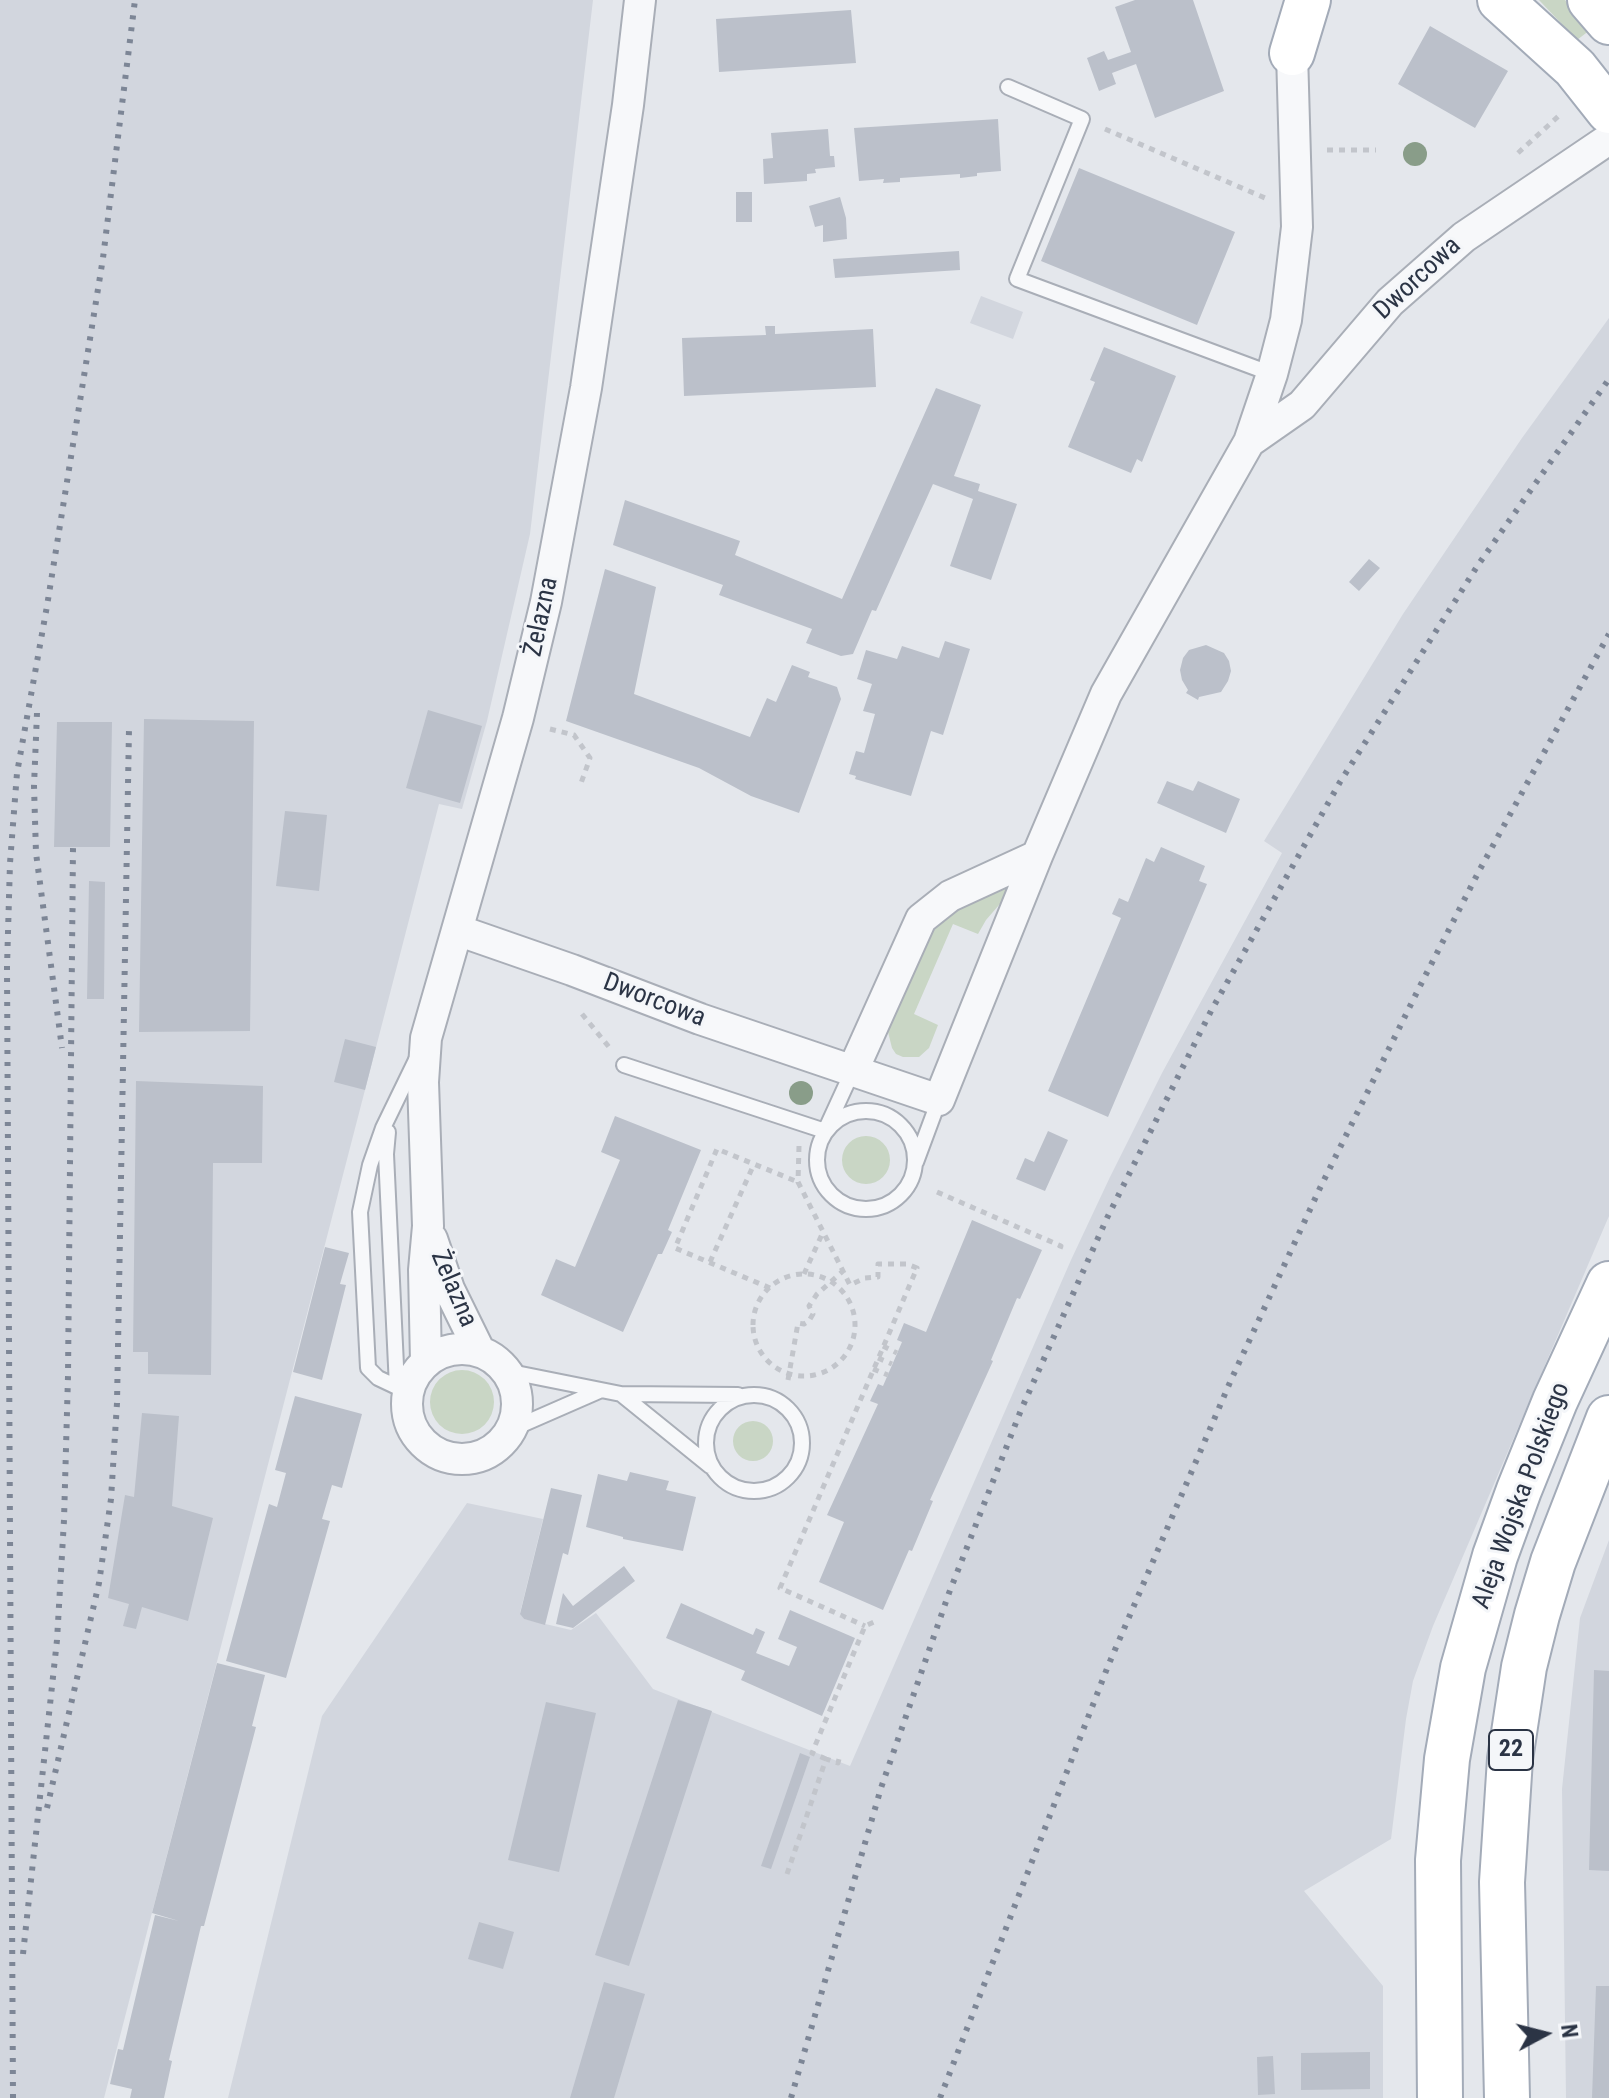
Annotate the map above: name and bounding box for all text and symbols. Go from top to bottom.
street label: Dworcowa [1368,231,1468,327]
street label: Żelazna [518,574,566,660]
street label: Dworcowa [599,967,709,1035]
street label: Żelazna [423,1246,483,1332]
street label: Aleja Wojska Polskiego [1467,1379,1577,1613]
road number: 22 [1489,1730,1533,1770]
north arrow [1505,1994,1585,2074]
text: N [1556,2023,1583,2039]

